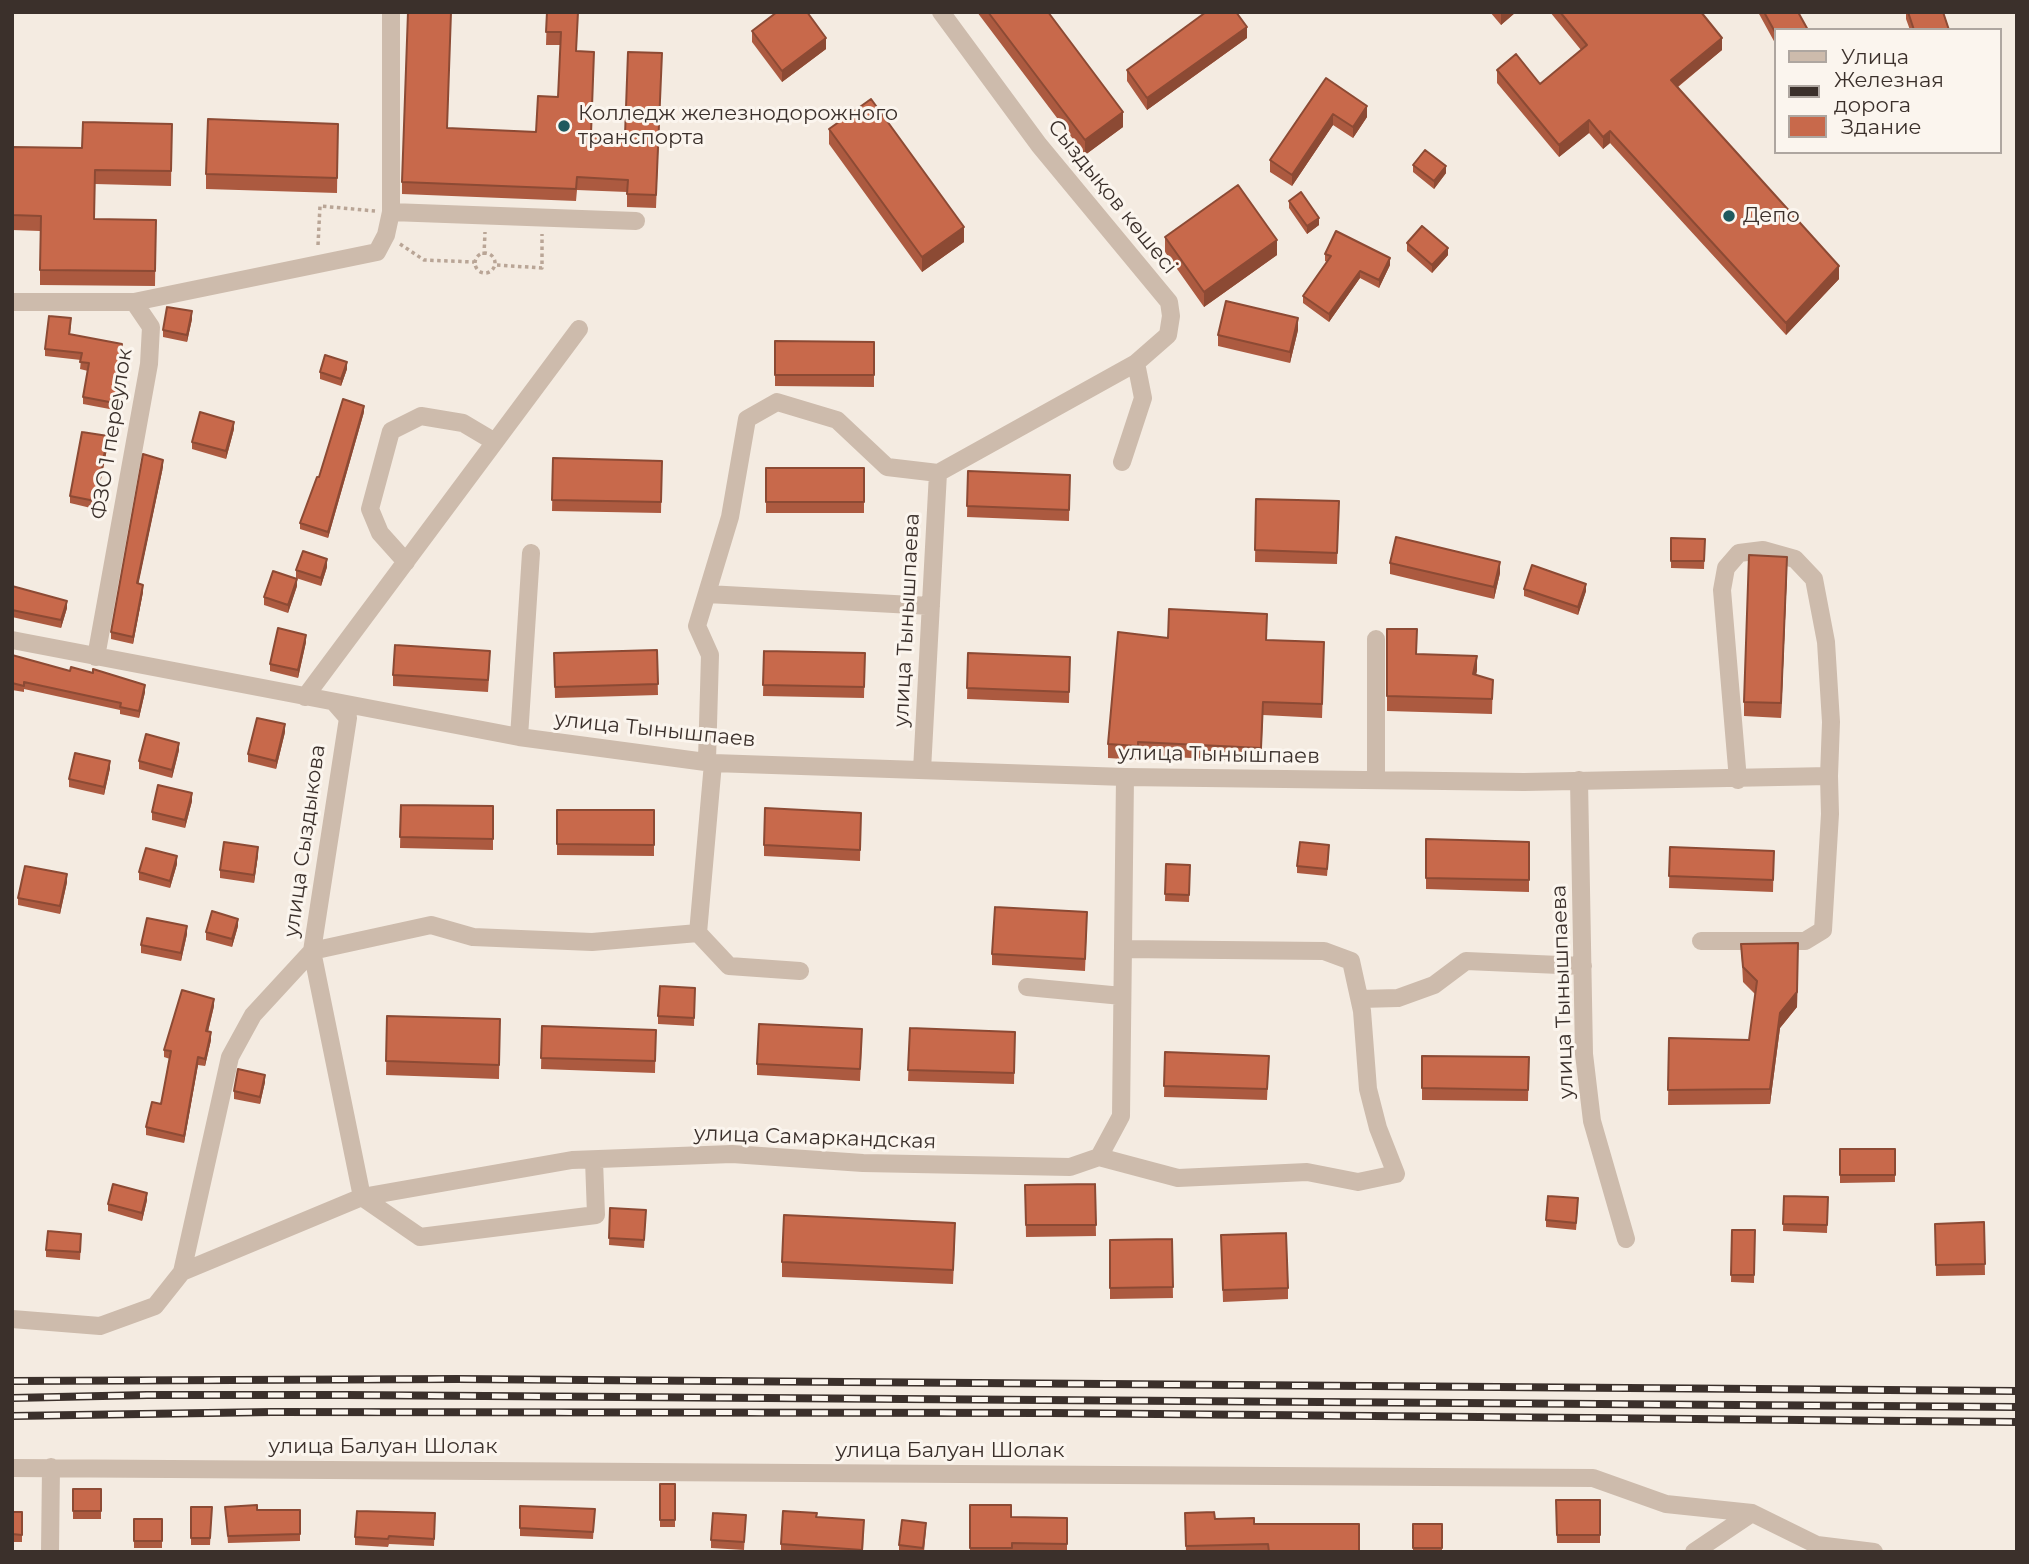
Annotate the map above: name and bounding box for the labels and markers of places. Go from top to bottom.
place label: Колледж железнодорожного транспорта [578,101,898,151]
marker: Колледж железнодорожного транспорта [556,118,572,134]
place label: Депо [1743,203,1800,229]
marker: Депо [1721,208,1737,224]

